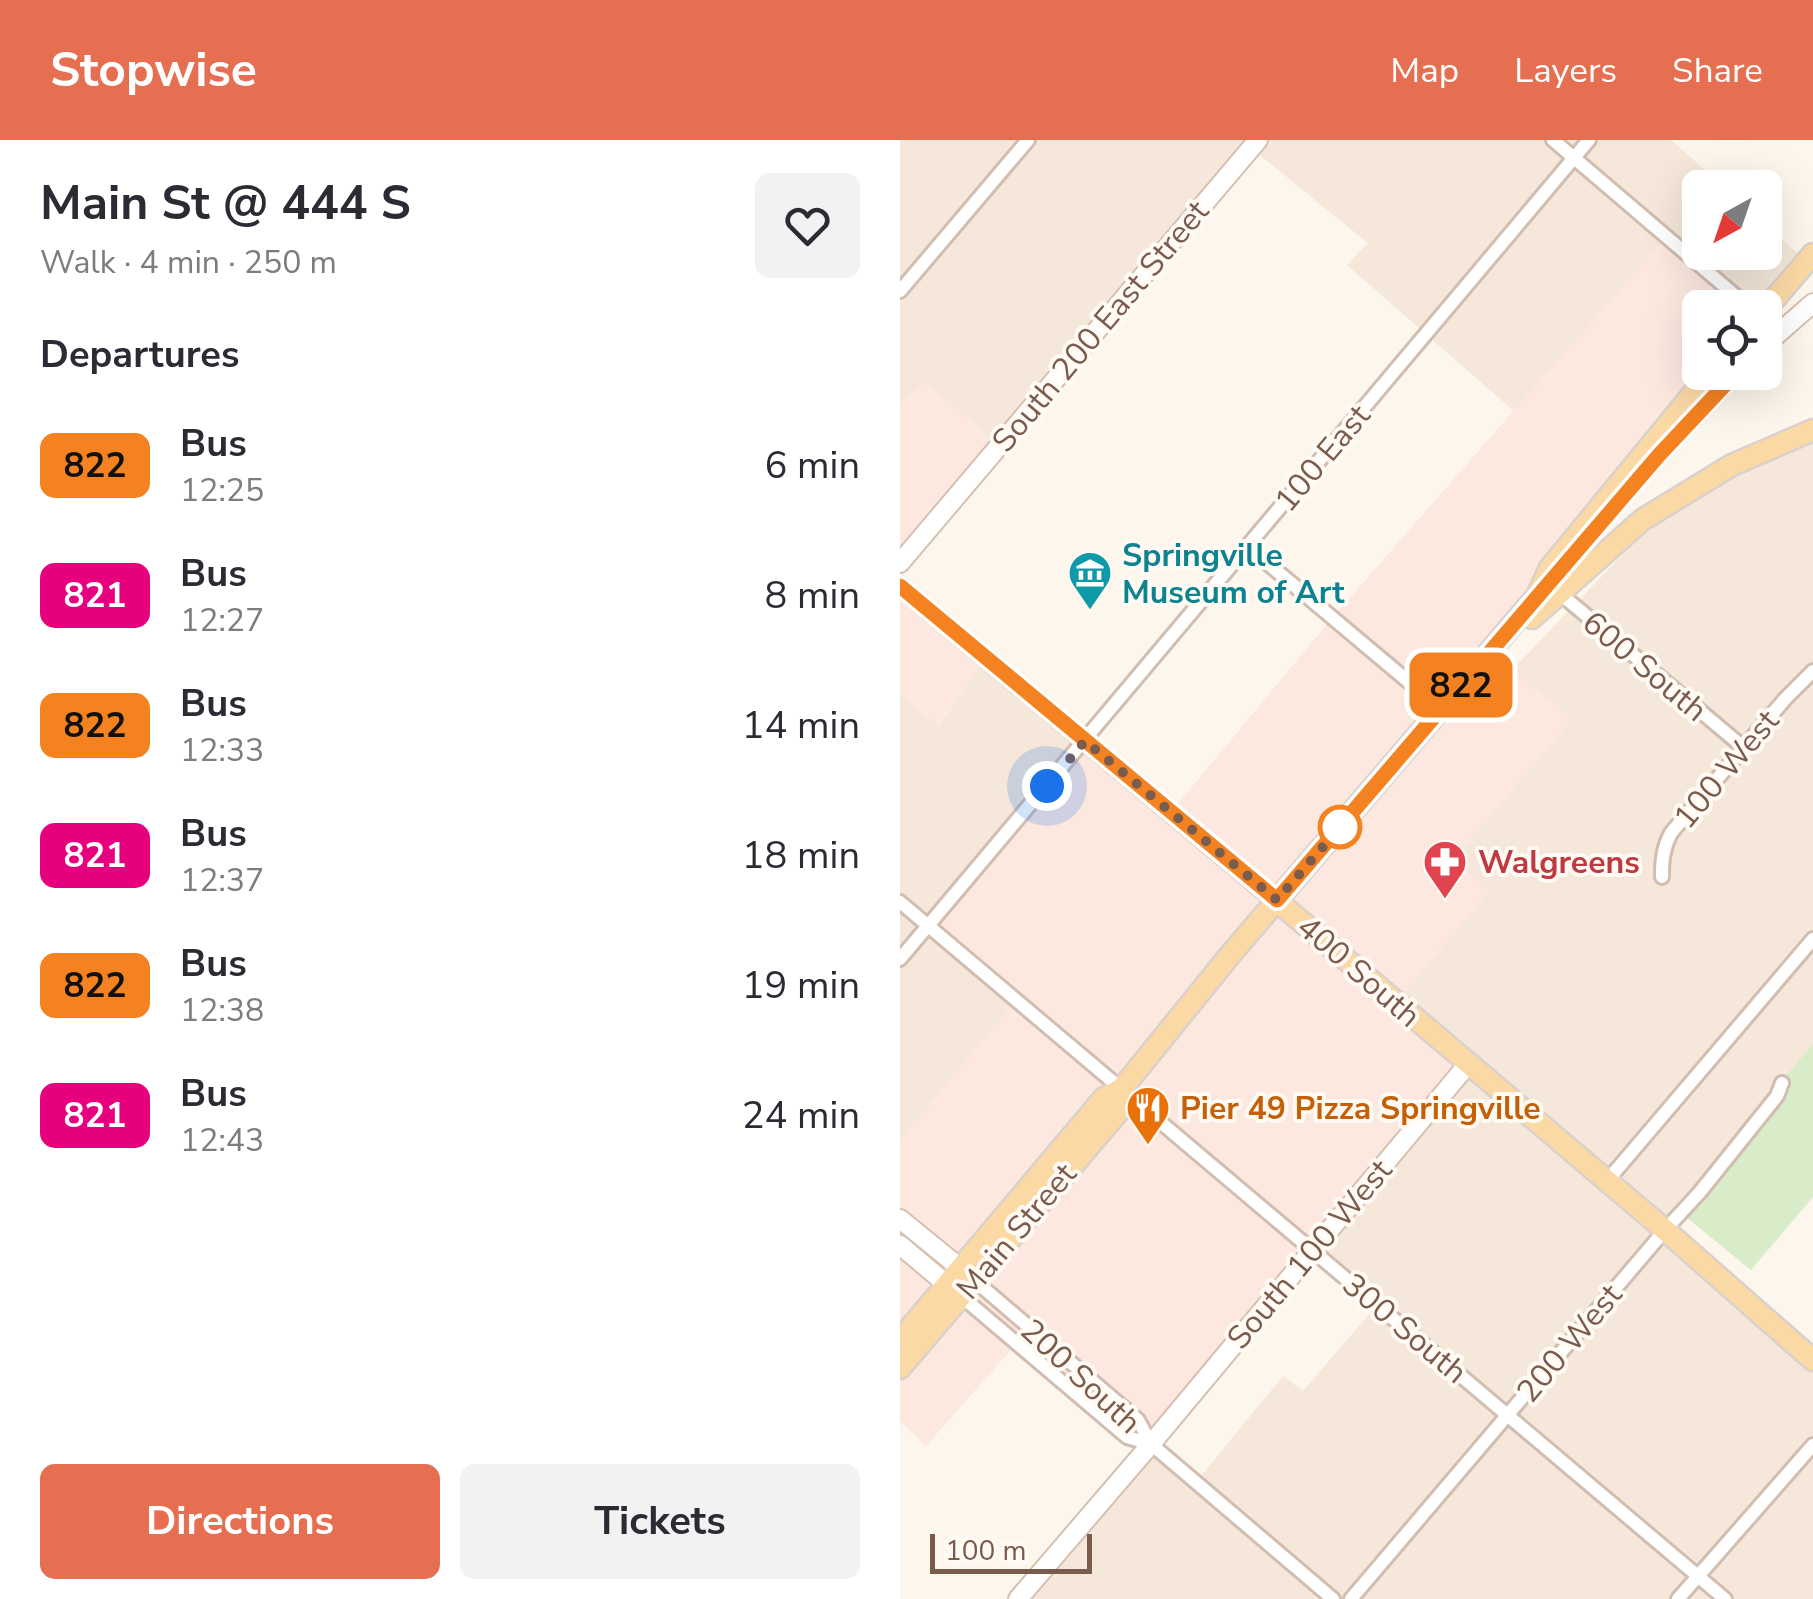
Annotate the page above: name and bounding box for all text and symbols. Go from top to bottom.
text: Stopwise [50,37,257,103]
text: Map [1390,47,1459,94]
text: Layers [1514,47,1617,94]
text: Share [1672,47,1763,94]
text: Main St @ 444 S [40,170,411,236]
north arrow [1682,170,1782,270]
map controls [1682,170,1782,390]
button: heart [755,173,860,278]
street label: South 200 East Street [982,191,1219,461]
text: Walk · 4 min · 250 m [40,241,337,284]
button: locate [1682,290,1782,390]
text: Departures [40,329,239,380]
street label: 100 East [1265,395,1380,521]
text: Bus [180,418,247,469]
text: 6 min [765,440,860,491]
text: 822 [63,442,127,489]
text: 12:25 [180,469,264,512]
place label: Springville Museum of Art [1122,534,1345,614]
text: Bus [180,548,247,599]
museum icon: Springville Museum of Art [1067,550,1113,611]
text: 8 min [765,570,860,621]
text: 821 [63,572,127,619]
text: 12:27 [180,599,264,642]
street label: 600 South [1573,602,1716,731]
line badge: 822 [1404,652,1518,718]
text: 822 [1429,662,1493,709]
text: Bus [180,678,247,729]
text: 14 min [742,700,860,751]
street label: 100 West [1664,700,1789,838]
text: 822 [63,702,127,749]
text: 12:33 [180,729,264,772]
your location [1022,761,1072,811]
unlabelled marker [1319,806,1361,848]
text: Bus [180,808,247,859]
text: 18 min [742,830,860,881]
text: 821 [63,832,127,879]
pharmacy icon: Walgreens [1422,839,1468,900]
place label: Walgreens [1478,841,1640,884]
text: 12:37 [180,859,264,902]
street label: 400 South [1288,906,1430,1037]
text: Bus [180,938,247,989]
text: 19 min [742,960,860,1011]
text: 822 [63,962,127,1009]
text: 12:38 [180,989,264,1032]
text: Bus [180,1068,247,1119]
restaurant icon: Pier 49 Pizza Springville [1125,1085,1171,1146]
place label: Pier 49 Pizza Springville [1180,1087,1541,1130]
text: 24 min [742,1090,860,1141]
text: 821 [63,1092,127,1139]
text: 12:43 [180,1119,264,1162]
street label: South 100 West [1217,1150,1402,1358]
street label: Main Street [947,1154,1087,1309]
street label: 300 South [1333,1264,1476,1393]
street label: 200 West [1507,1274,1632,1412]
street label: 200 South [1011,1309,1150,1443]
button: Directions [40,1464,440,1579]
button: Tickets [460,1464,860,1579]
scale bar [930,1529,1092,1574]
text: 100 m [945,1532,1027,1570]

